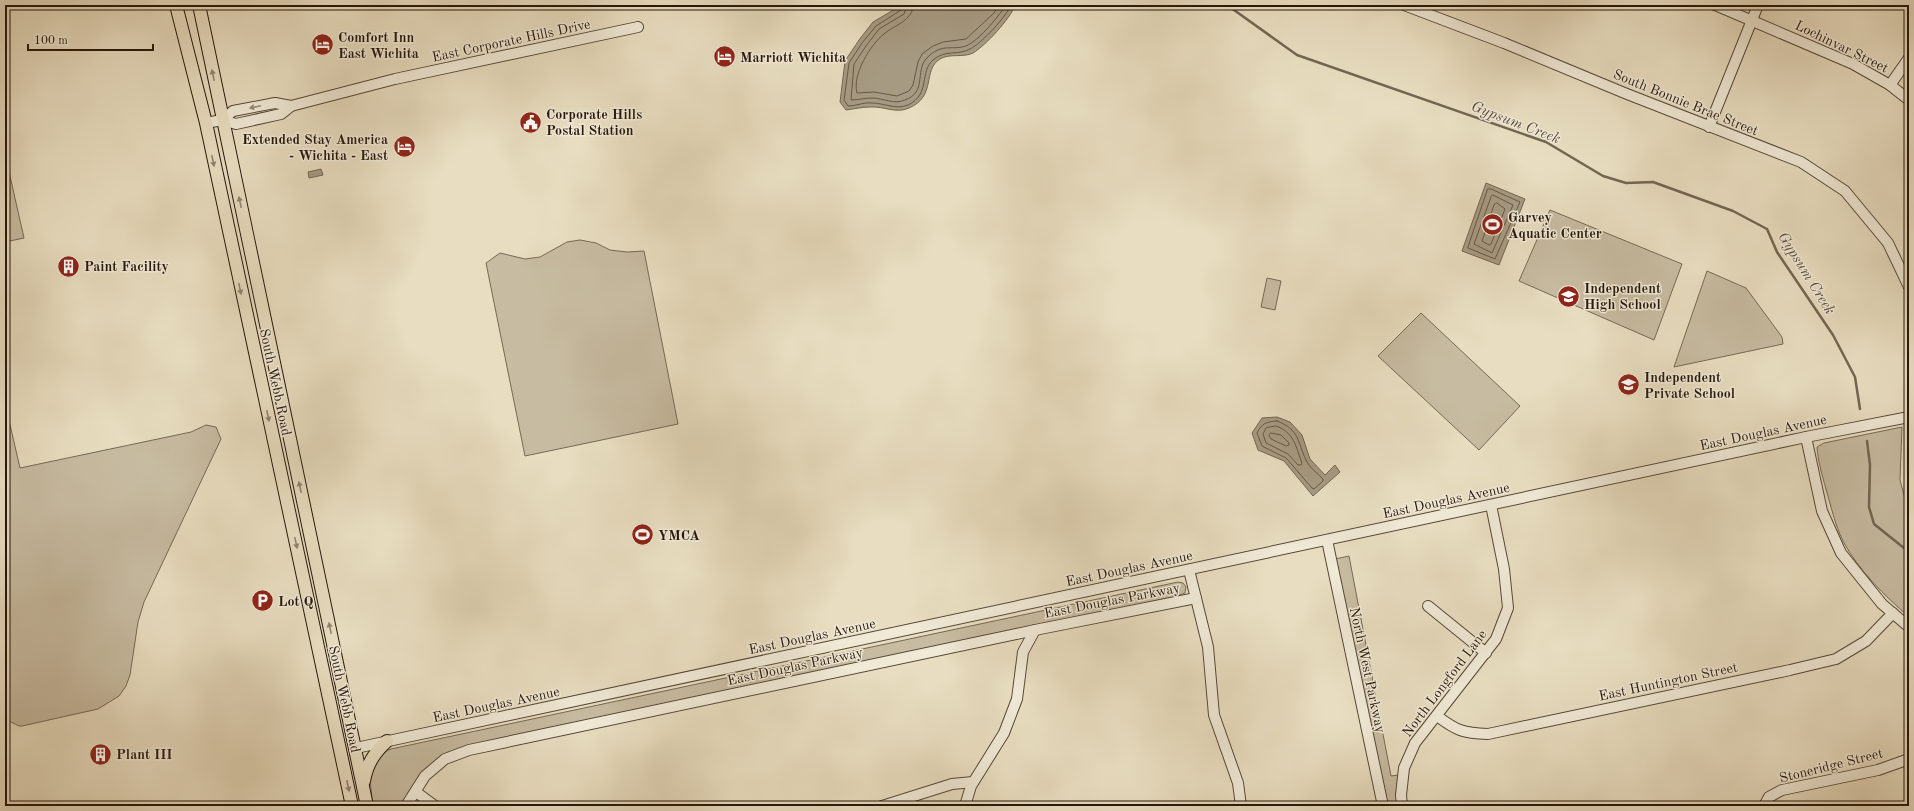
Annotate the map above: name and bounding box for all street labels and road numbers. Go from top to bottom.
street label: East Corporate Hills Drive [431,17,592,65]
street label: Lochinvar Street [1793,18,1891,76]
street label: South Bonnie Brae Street [1611,67,1760,139]
street label: South Webb Road [257,327,293,437]
street label: East Douglas Avenue [1698,413,1828,453]
street label: East Douglas Avenue [1381,481,1511,521]
street label: East Douglas Avenue [1064,549,1194,589]
street label: East Douglas Parkway [1043,581,1182,621]
street label: North West Parkway [1347,606,1387,735]
street label: East Douglas Avenue [747,617,877,657]
street label: North Longford Lane [1400,627,1490,740]
street label: South Webb Road [326,644,362,754]
street label: East Douglas Parkway [726,646,865,688]
street label: East Huntington Street [1597,660,1739,704]
street label: East Douglas Avenue [431,685,561,725]
street label: Stoneridge Street [1778,746,1885,786]

